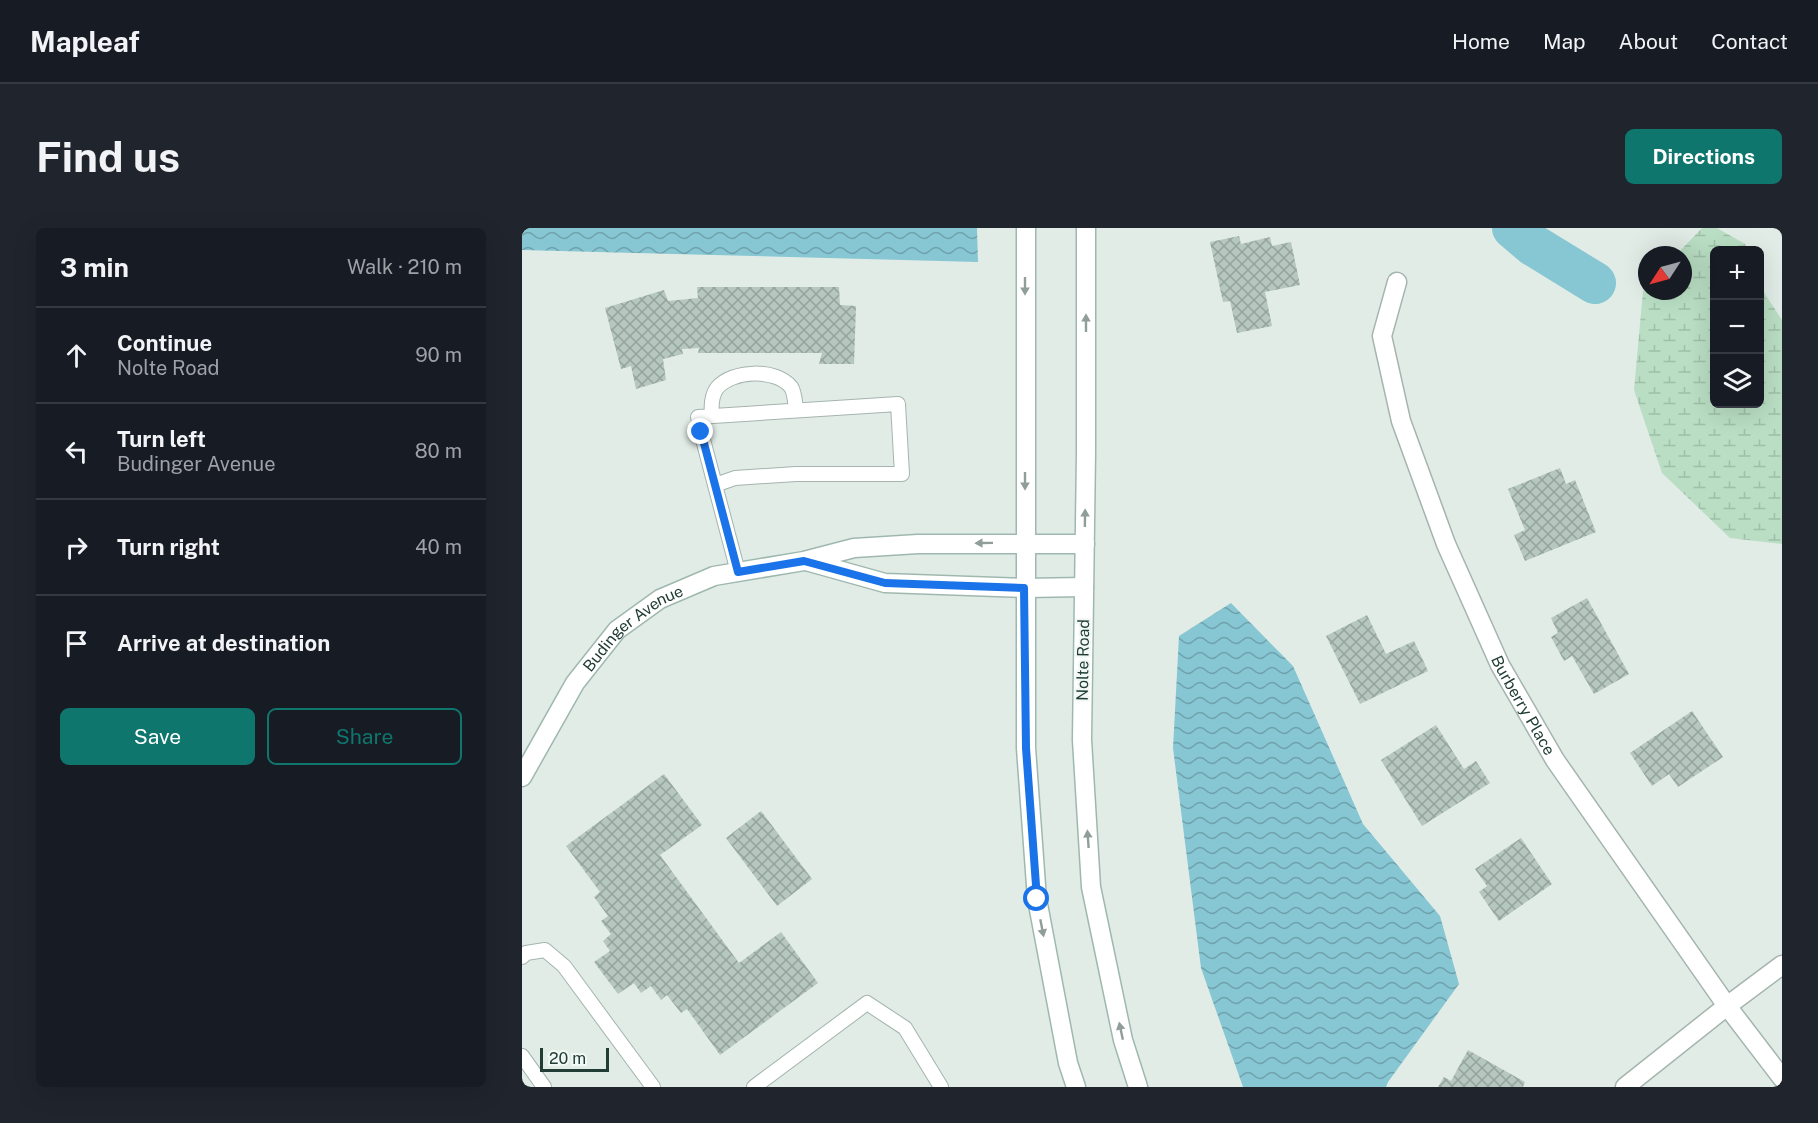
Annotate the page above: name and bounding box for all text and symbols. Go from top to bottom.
text: Mapleaf [30,25,140,58]
text: Home [1452,29,1510,54]
text: Map [1543,29,1586,54]
text: About [1619,29,1678,54]
text: Contact [1711,29,1788,54]
button: Directions [1625,129,1782,184]
text: Find us [36,132,180,181]
north arrow [1638,246,1692,300]
map controls [1710,246,1764,408]
button: + [1710,246,1764,300]
text: 3 min [60,252,129,283]
text: Walk · 210 m [347,255,462,279]
one-way arrow [1020,277,1030,296]
button: − [1710,300,1764,354]
one-way arrow [1081,314,1091,333]
text: Continue [117,330,212,356]
icon: ahead [60,339,93,372]
text: 90 m [415,343,462,367]
button: layers [1710,354,1764,408]
text: Nolte Road [117,356,219,380]
route end [687,418,713,444]
text: Turn left [117,426,206,452]
icon: left [60,435,93,468]
text: 80 m [415,439,462,463]
text: Budinger Avenue [117,452,276,476]
one-way arrow [1020,472,1030,491]
one-way arrow [1080,509,1090,528]
icon: right [60,531,93,564]
text: Turn right [117,534,220,560]
text: 40 m [415,535,462,559]
one-way arrow [975,538,994,548]
street label: Budinger Avenue [578,581,686,675]
street label: Nolte Road [1073,619,1093,701]
icon: arrive [60,627,93,660]
text: Arrive at destination [117,630,330,656]
street label: Burberry Place [1487,652,1559,758]
button: Save [60,708,255,765]
button: Share [267,708,462,765]
one-way arrow [1084,830,1093,849]
route start [1023,885,1049,911]
one-way arrow [1038,918,1047,937]
one-way arrow [1116,1021,1125,1040]
scale bar [540,1045,609,1072]
text: 20 m [549,1049,586,1068]

